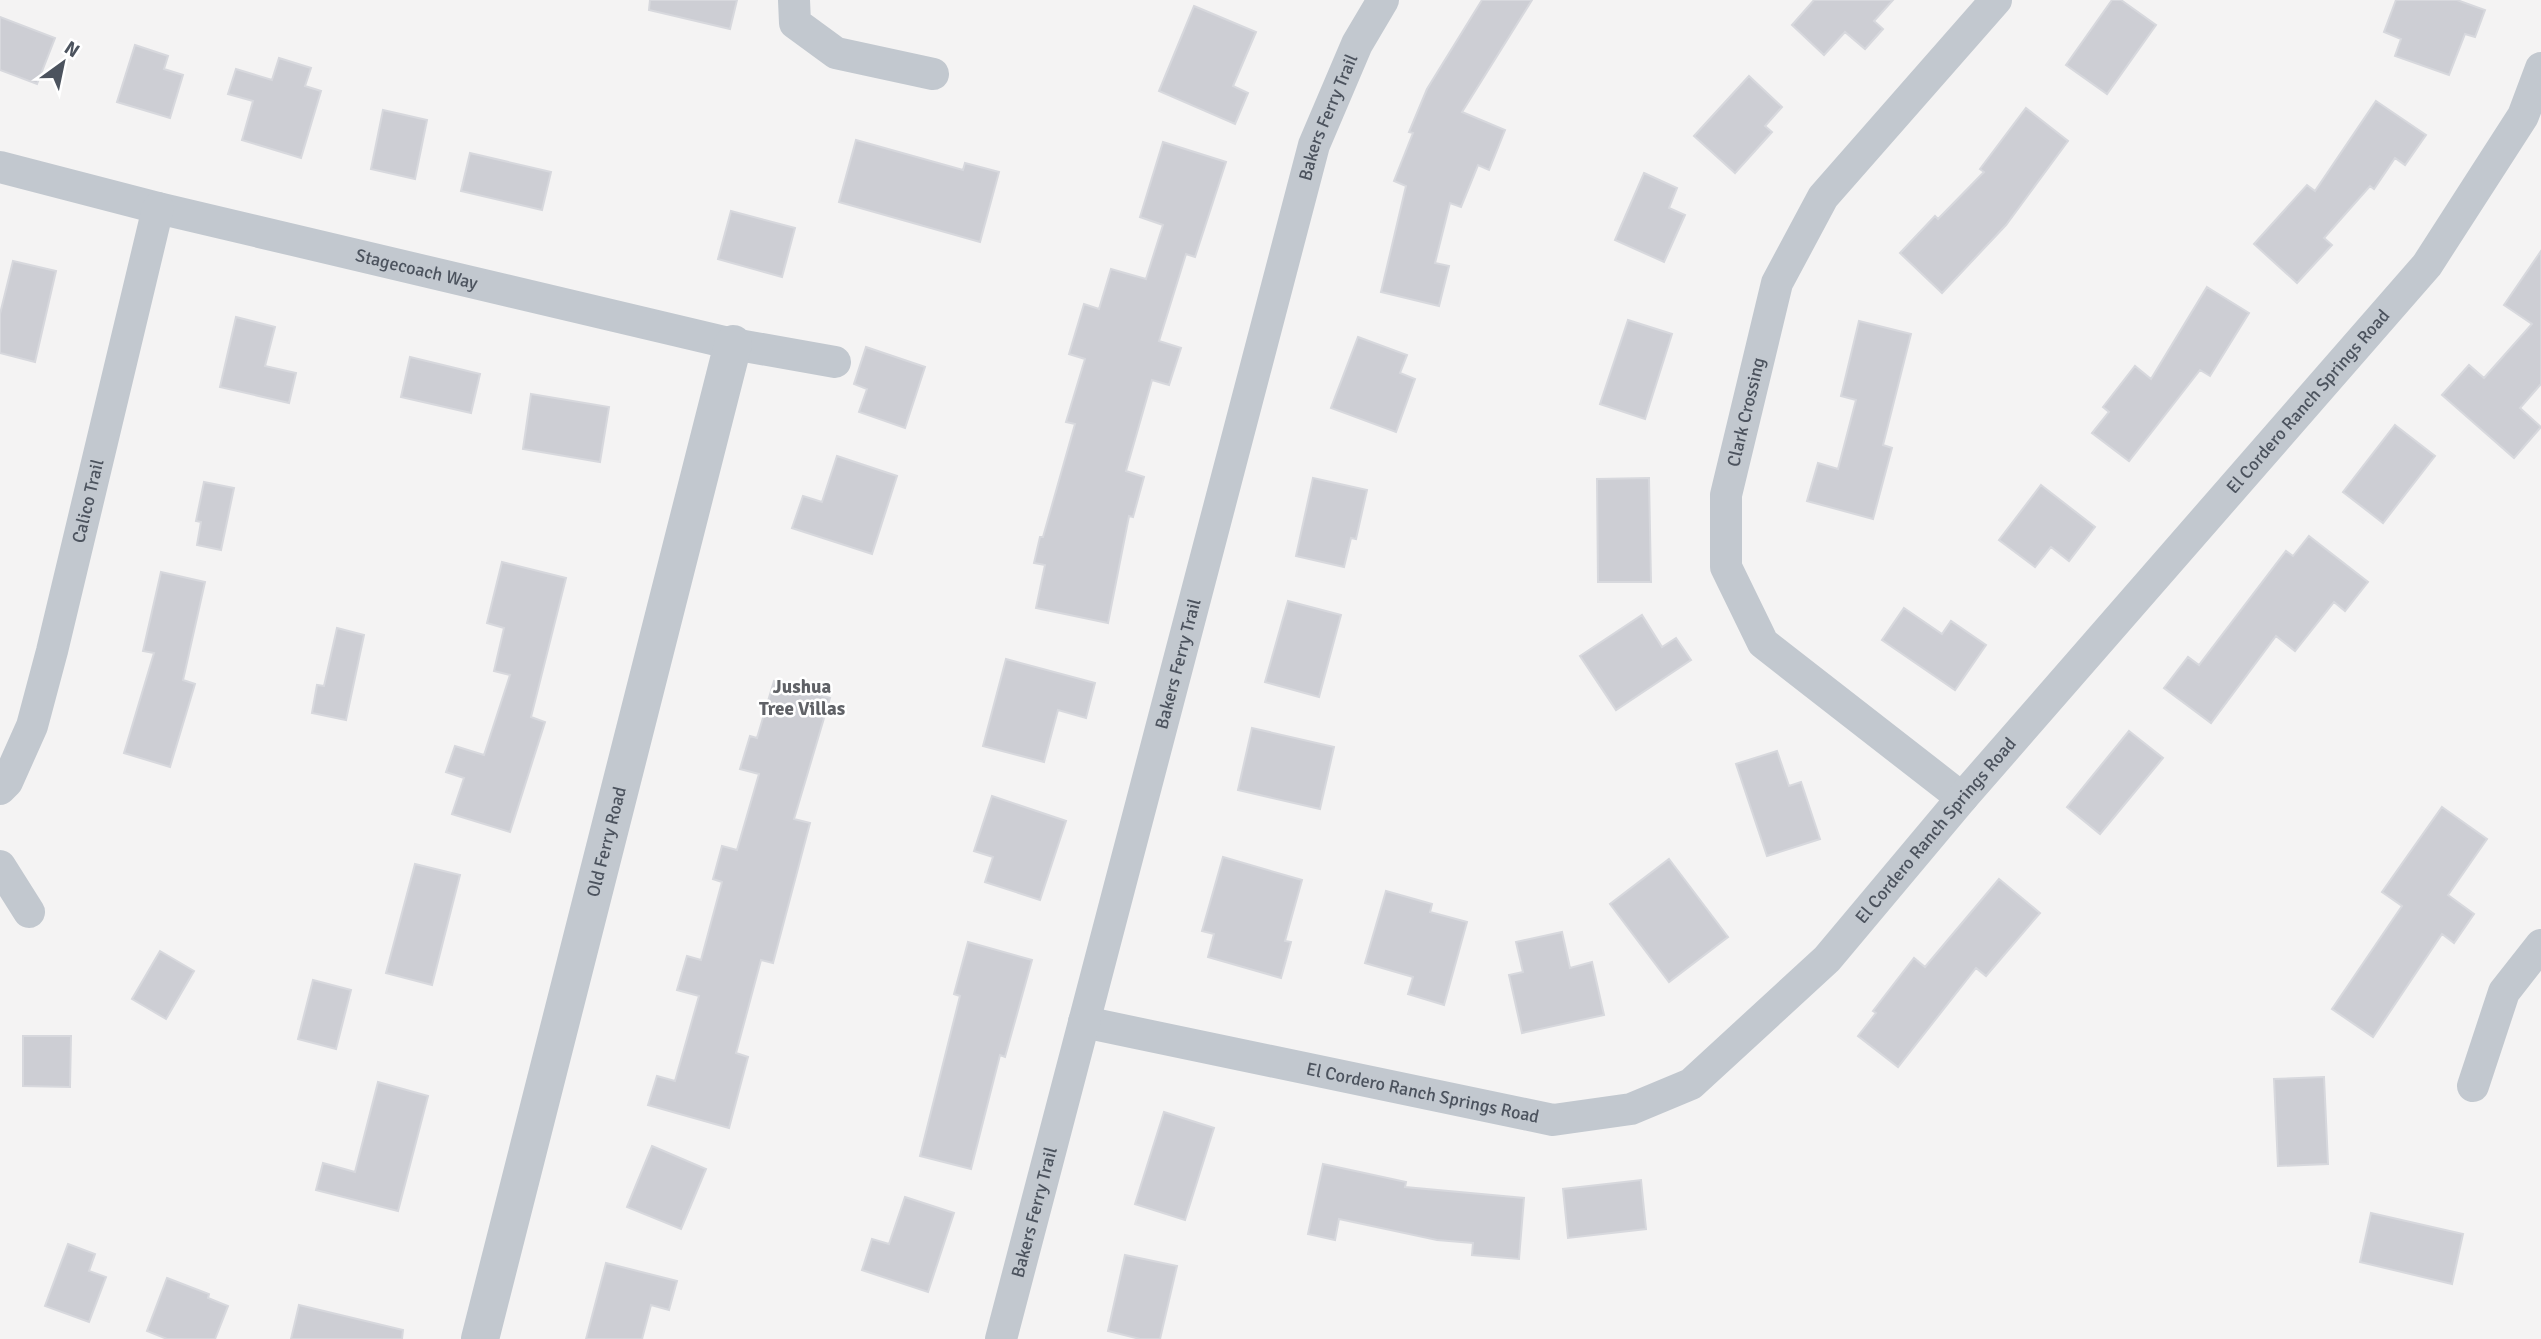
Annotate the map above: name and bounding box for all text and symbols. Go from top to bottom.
north arrow [28,28,98,98]
text: N [60,36,84,63]
street label: Bakers Ferry Trail [1294,51,1362,183]
street label: Stagecoach Way [353,244,481,294]
street label: El Cordero Ranch Springs Road [2222,305,2394,498]
street label: Clark Crossing [1722,355,1770,469]
street label: Calico Trail [67,457,109,545]
street label: Bakers Ferry Trail [1150,596,1206,731]
district label: Jushua Tree Villas [759,675,845,721]
street label: El Cordero Ranch Springs Road [1851,733,2021,928]
street label: Old Ferry Road [582,784,631,899]
street label: El Cordero Ranch Springs Road [1304,1058,1541,1128]
street label: Bakers Ferry Trail [1007,1145,1062,1280]

